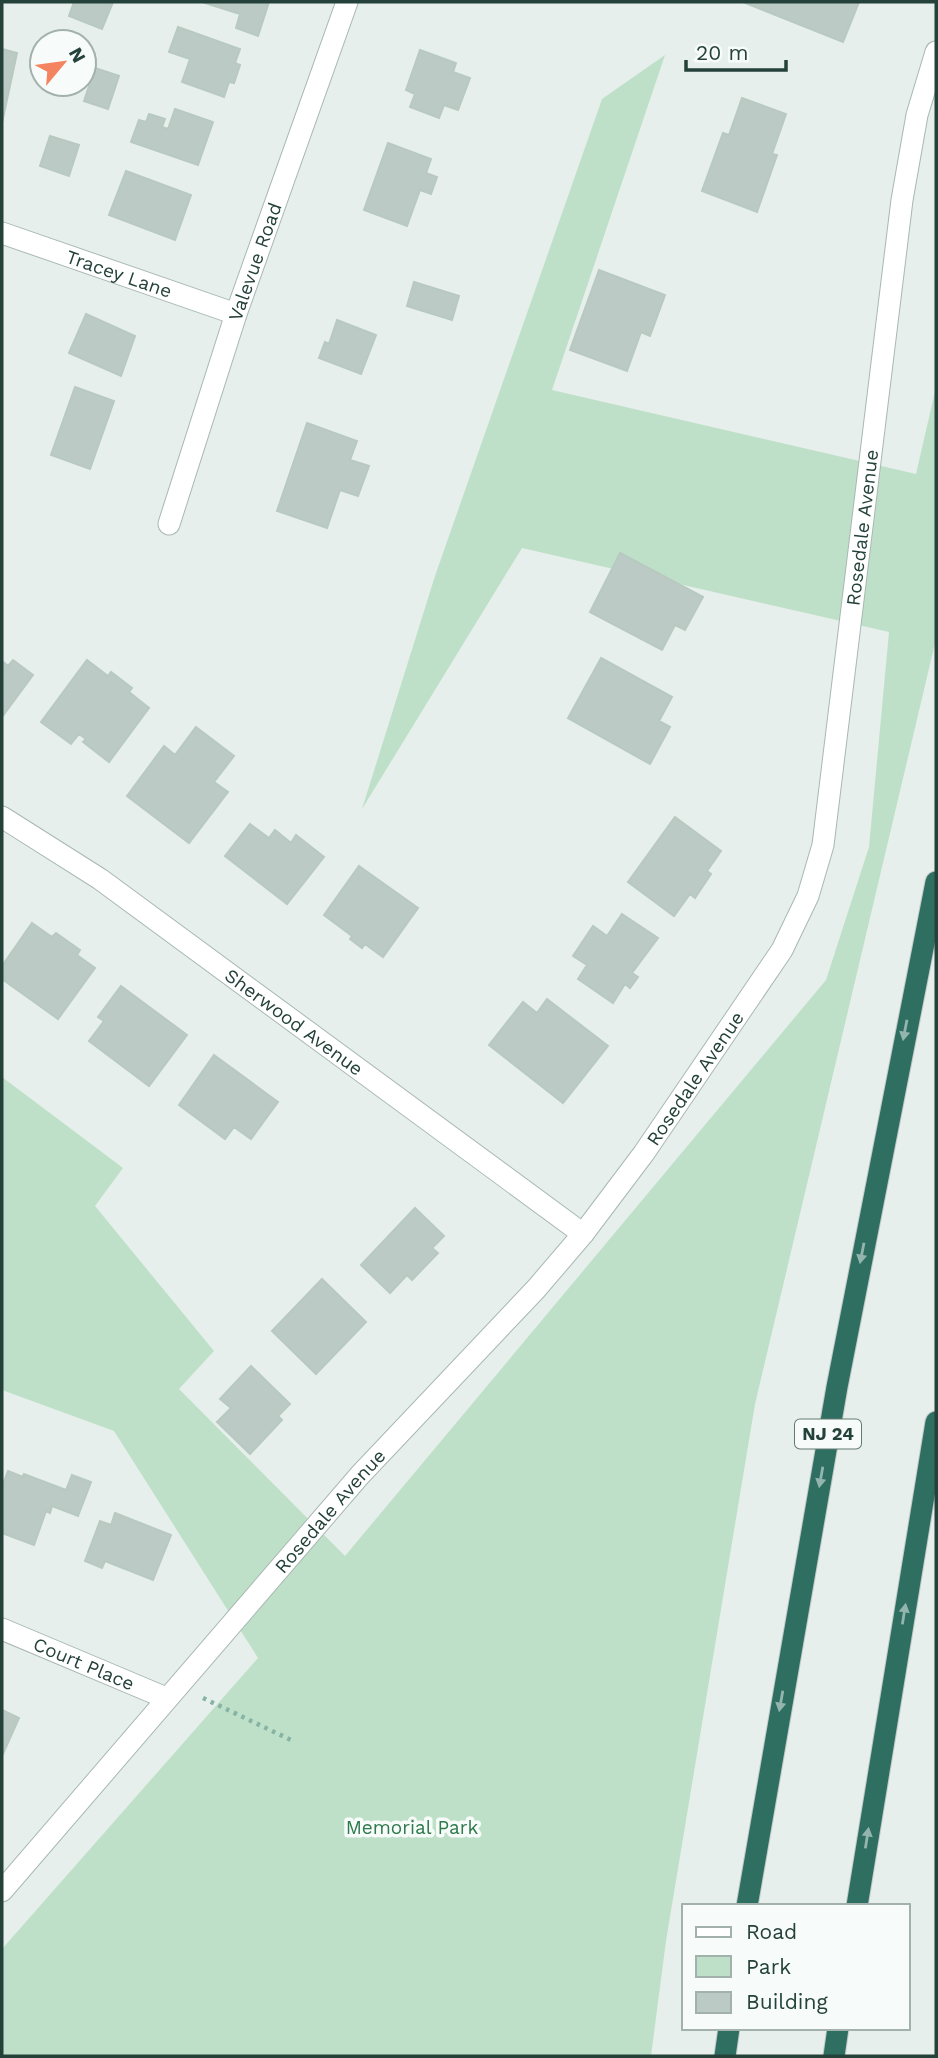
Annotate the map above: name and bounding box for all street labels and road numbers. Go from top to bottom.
street label: Valevue Road [224,200,287,324]
street label: Tracey Lane [63,245,175,303]
street label: Rosedale Avenue [841,448,883,607]
street label: Sherwood Avenue [220,964,368,1081]
street label: Rosedale Avenue [642,1007,749,1150]
road number: NJ 24 [795,1420,861,1448]
street label: Rosedale Avenue [270,1444,391,1578]
street label: Court Place [30,1633,138,1695]

